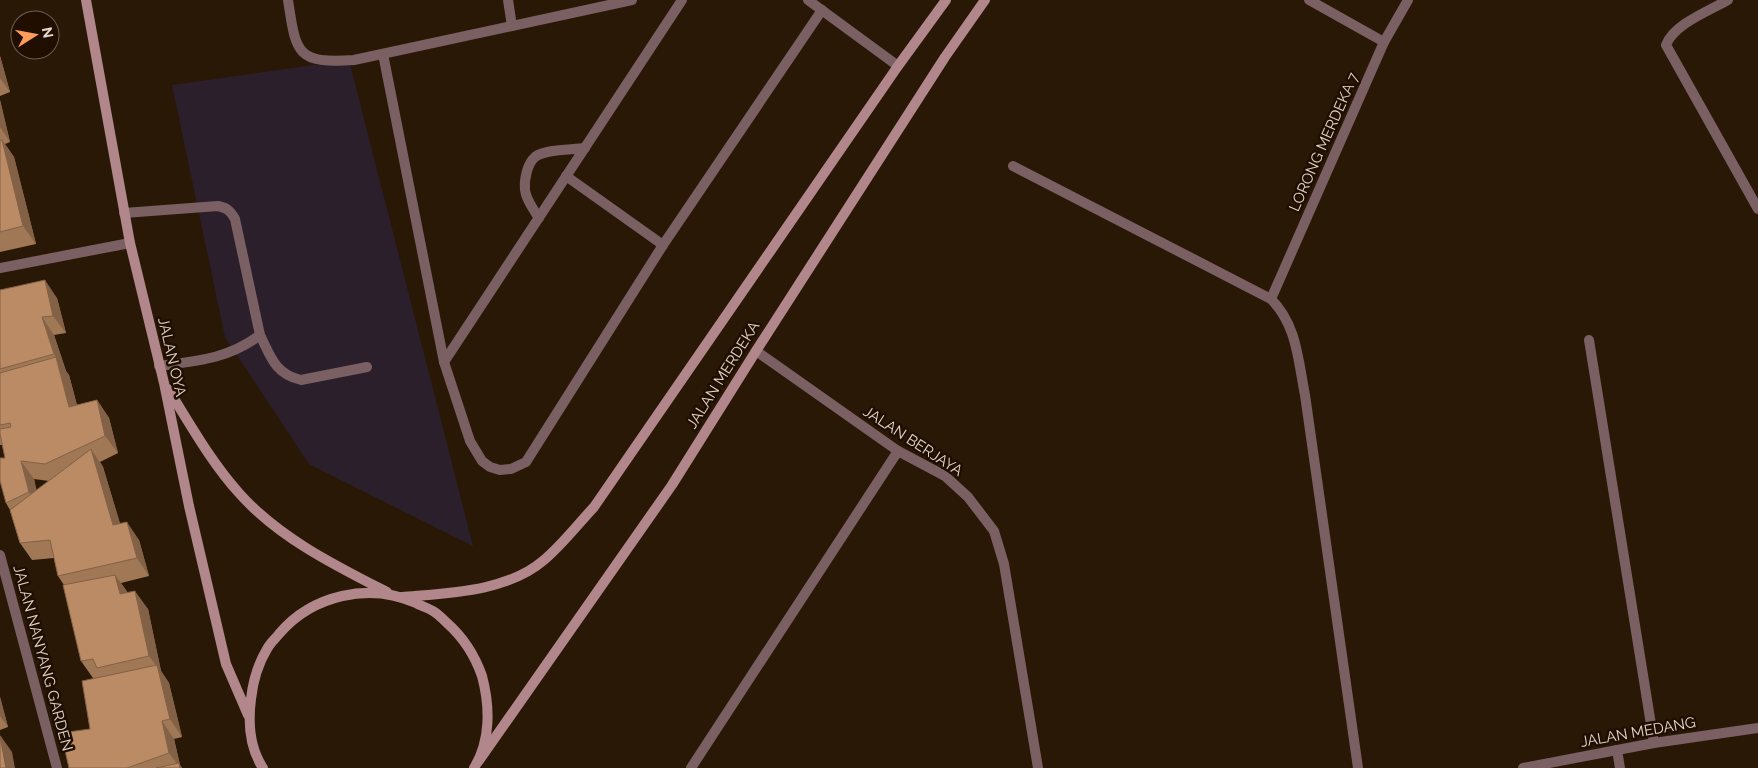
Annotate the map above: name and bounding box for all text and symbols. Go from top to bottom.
north arrow [10,10,60,60]
text: N [39,26,57,39]
street label: LORONG MERDEKA 7 [1285,70,1363,214]
street label: JALAN OYA [154,316,190,398]
street label: JALAN MERDEKA [683,318,763,432]
street label: JALAN BERJAYA [860,402,966,480]
street label: JALAN NANYANG GARDEN [10,563,76,753]
street label: JALAN MEDANG [1579,713,1697,751]

